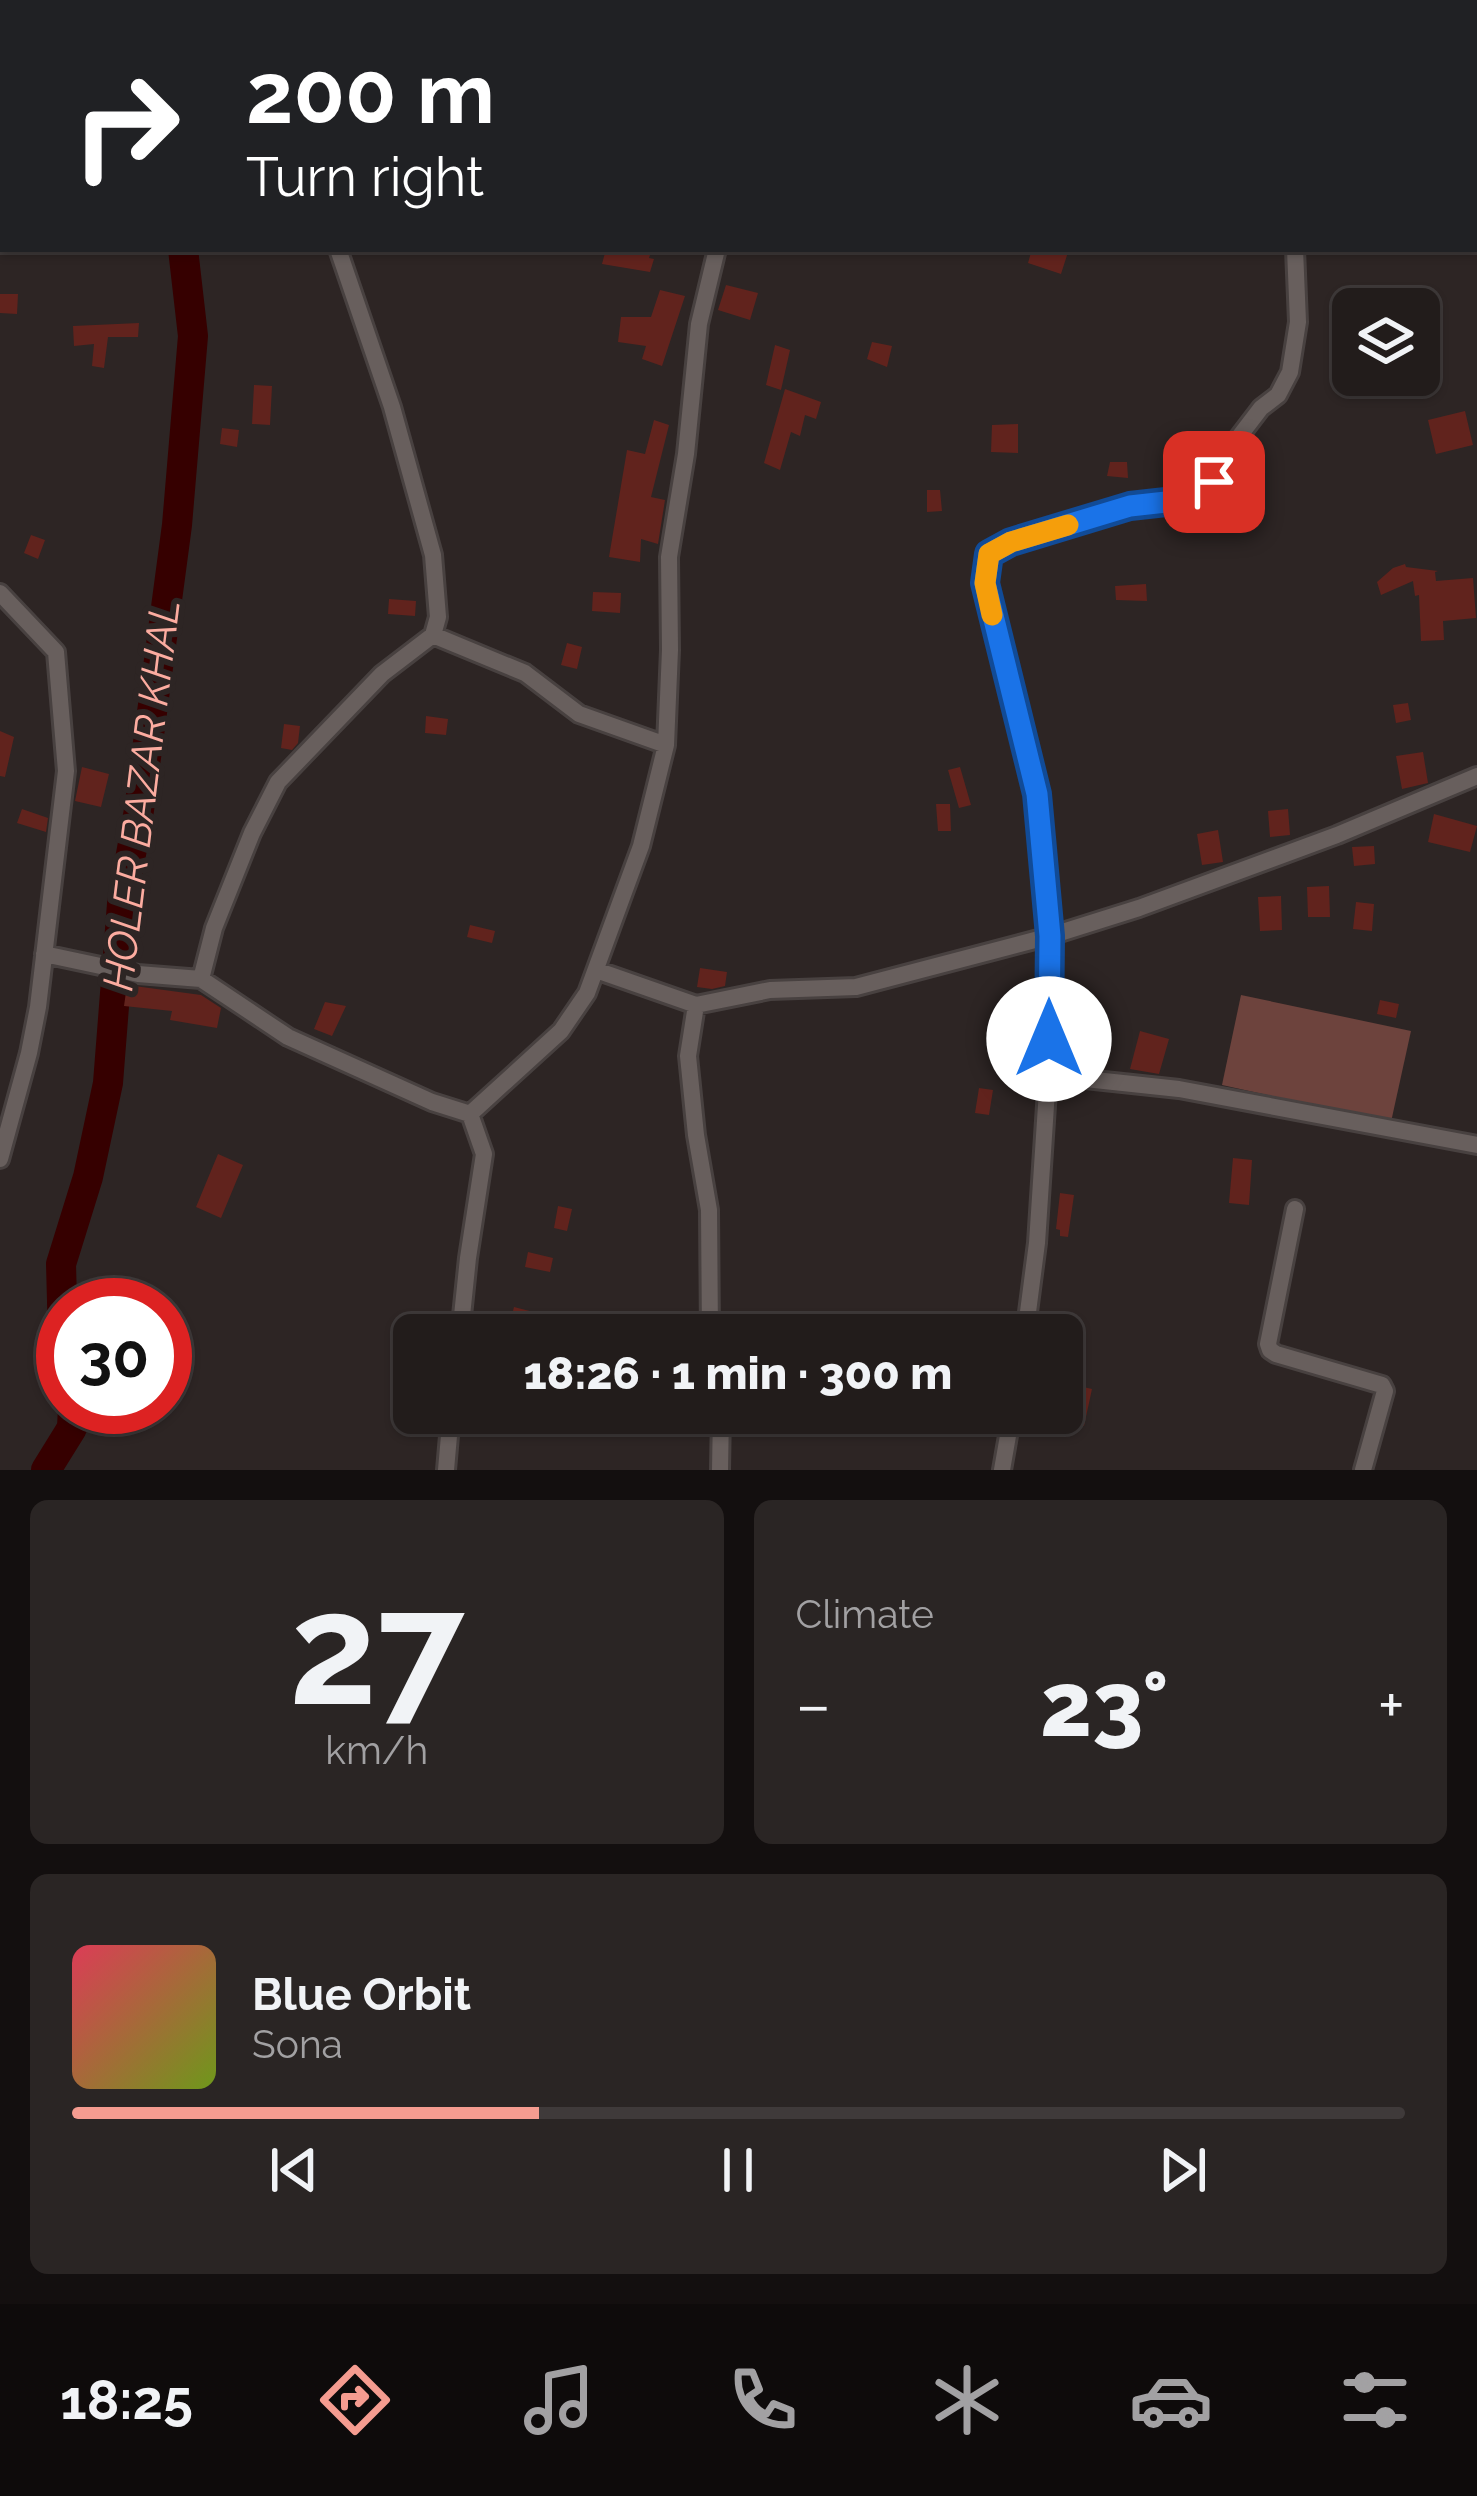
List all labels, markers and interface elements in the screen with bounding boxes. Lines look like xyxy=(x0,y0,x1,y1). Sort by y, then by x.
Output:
text: 200 m xyxy=(246,44,495,143)
icon: right xyxy=(48,48,204,204)
text: Turn right xyxy=(246,145,484,209)
map controls xyxy=(1332,288,1440,396)
button: layers xyxy=(1332,288,1440,396)
pin xyxy=(1163,431,1265,533)
icon: arrive xyxy=(1181,449,1247,515)
water label: HOLER BAZAR KHAL xyxy=(93,597,190,993)
position arrow xyxy=(986,976,1112,1102)
speed limit sign: 30 xyxy=(36,1278,192,1434)
text: 18:26 · 1 min · 300 m xyxy=(524,1347,952,1400)
text: 27 xyxy=(289,1557,465,1741)
text: Climate xyxy=(796,1591,934,1637)
text: 23° xyxy=(1040,1651,1169,1757)
text: − xyxy=(796,1666,831,1743)
text: + xyxy=(1378,1666,1405,1743)
text: km/h xyxy=(325,1727,428,1773)
text: Blue Orbit xyxy=(252,1968,471,2021)
text: Sona xyxy=(252,2021,343,2067)
icon: previous xyxy=(261,2137,327,2203)
icon: pause xyxy=(705,2137,771,2203)
icon: next xyxy=(1150,2137,1216,2203)
icon: directions xyxy=(313,2358,397,2442)
icon: music xyxy=(517,2358,601,2442)
icon: phone xyxy=(721,2358,805,2442)
icon: climate xyxy=(925,2358,1009,2442)
icon: car xyxy=(1129,2358,1213,2442)
icon: filters xyxy=(1333,2358,1417,2442)
text: 18:25 xyxy=(60,2368,193,2432)

